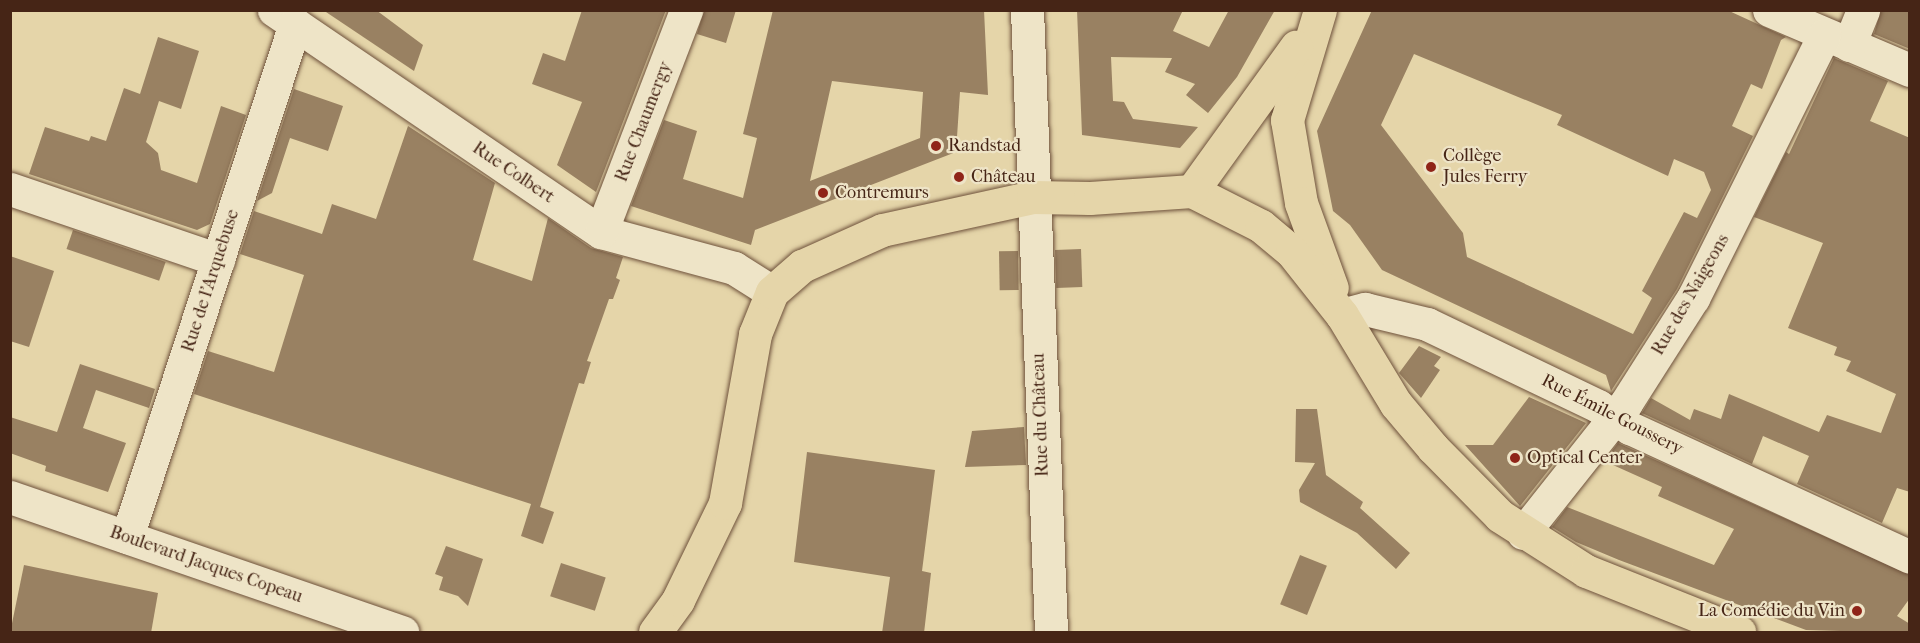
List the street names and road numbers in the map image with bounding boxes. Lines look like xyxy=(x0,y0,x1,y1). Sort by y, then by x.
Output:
street label: Rue Chaumergy xyxy=(611,59,677,185)
street label: Rue Colbert xyxy=(468,138,558,208)
street label: Rue de l'Arquebuse xyxy=(178,207,244,355)
street label: Rue des Naigeons xyxy=(1648,231,1734,359)
street label: Rue du Château xyxy=(1028,353,1054,477)
street label: Rue Émile Goussery xyxy=(1538,370,1686,460)
street label: Boulevard Jacques Copeau xyxy=(107,522,305,608)

